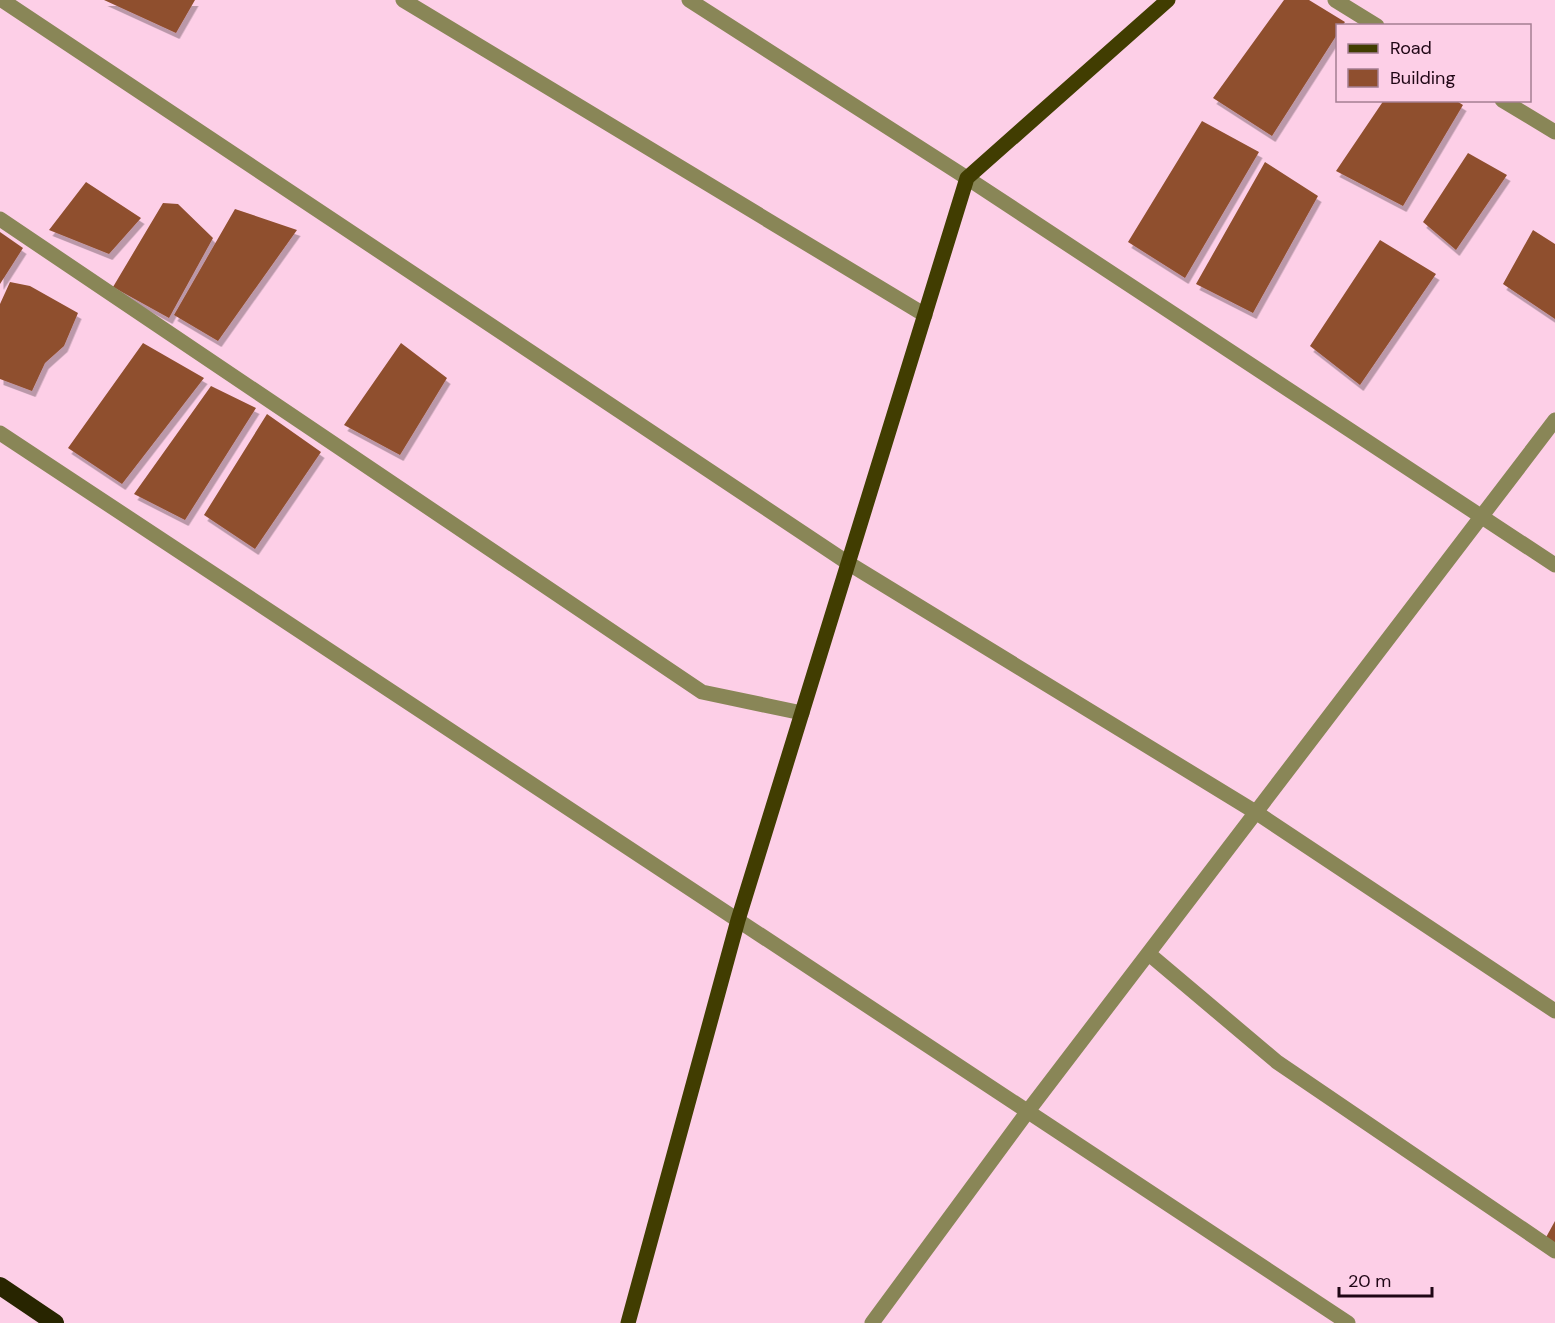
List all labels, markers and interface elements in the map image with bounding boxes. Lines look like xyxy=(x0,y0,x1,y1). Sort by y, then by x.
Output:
legend xyxy=(1336,24,1531,102)
text: Road xyxy=(1390,36,1432,60)
text: Building xyxy=(1390,66,1455,90)
scale bar xyxy=(1339,1260,1432,1298)
text: 20 m xyxy=(1348,1269,1391,1293)

